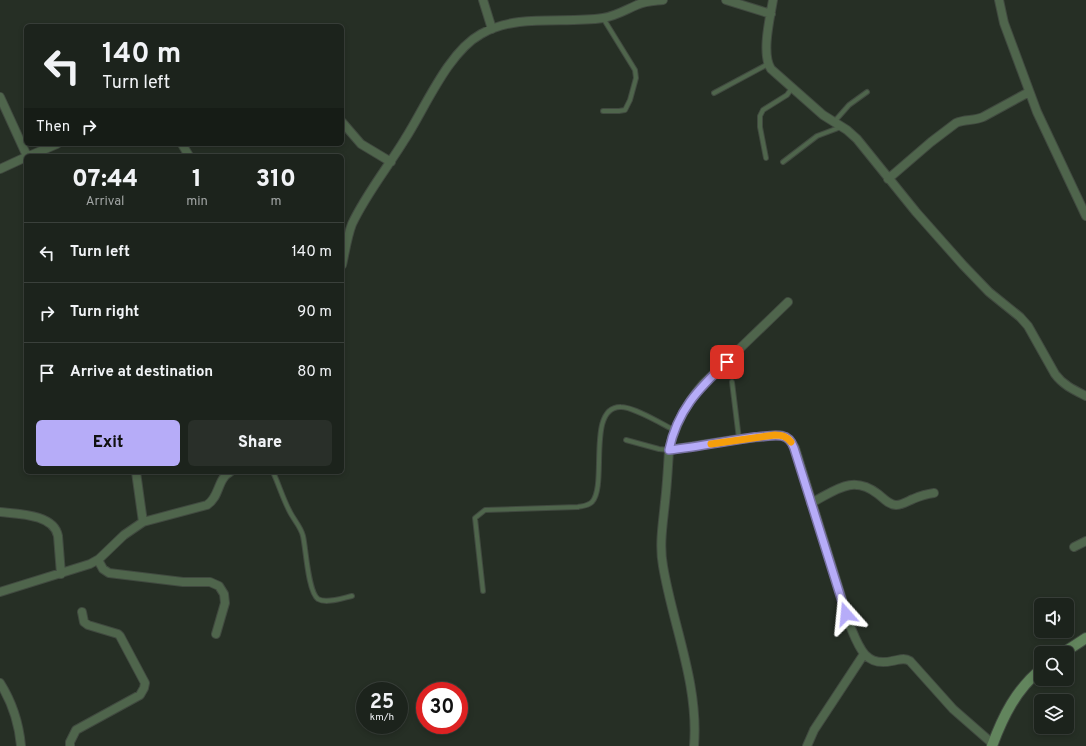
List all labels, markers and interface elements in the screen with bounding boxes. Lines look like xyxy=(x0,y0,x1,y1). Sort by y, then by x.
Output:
text: 140 m xyxy=(102,37,181,73)
icon: left xyxy=(36,40,88,92)
text: Turn left xyxy=(102,72,170,95)
icon: right xyxy=(78,116,100,138)
text: Then xyxy=(36,118,70,137)
text: 07:44 xyxy=(72,165,138,195)
text: 1 xyxy=(192,165,202,195)
text: 310 xyxy=(256,165,296,195)
text: Arrival xyxy=(86,194,124,210)
text: min xyxy=(186,194,208,210)
text: m xyxy=(270,194,281,210)
icon: left xyxy=(36,242,58,264)
text: Turn left xyxy=(70,243,130,262)
text: 140 m xyxy=(292,243,332,262)
icon: right xyxy=(36,302,58,324)
text: Turn right xyxy=(70,303,139,322)
text: 90 m xyxy=(297,303,332,322)
pin xyxy=(710,345,744,379)
icon: arrive xyxy=(716,351,738,373)
icon: arrive xyxy=(36,362,58,384)
text: Arrive at destination xyxy=(70,363,213,382)
text: 80 m xyxy=(297,363,332,382)
button: Exit xyxy=(36,420,180,466)
button: Share xyxy=(188,420,332,466)
position arrow xyxy=(825,593,867,635)
map controls xyxy=(1034,598,1074,734)
button: sound xyxy=(1034,598,1074,638)
button: search xyxy=(1034,646,1074,686)
speed limit sign: 30 xyxy=(416,682,468,734)
text: 25 xyxy=(370,690,394,716)
button: layers xyxy=(1034,694,1074,734)
text: km/h xyxy=(370,711,394,724)

